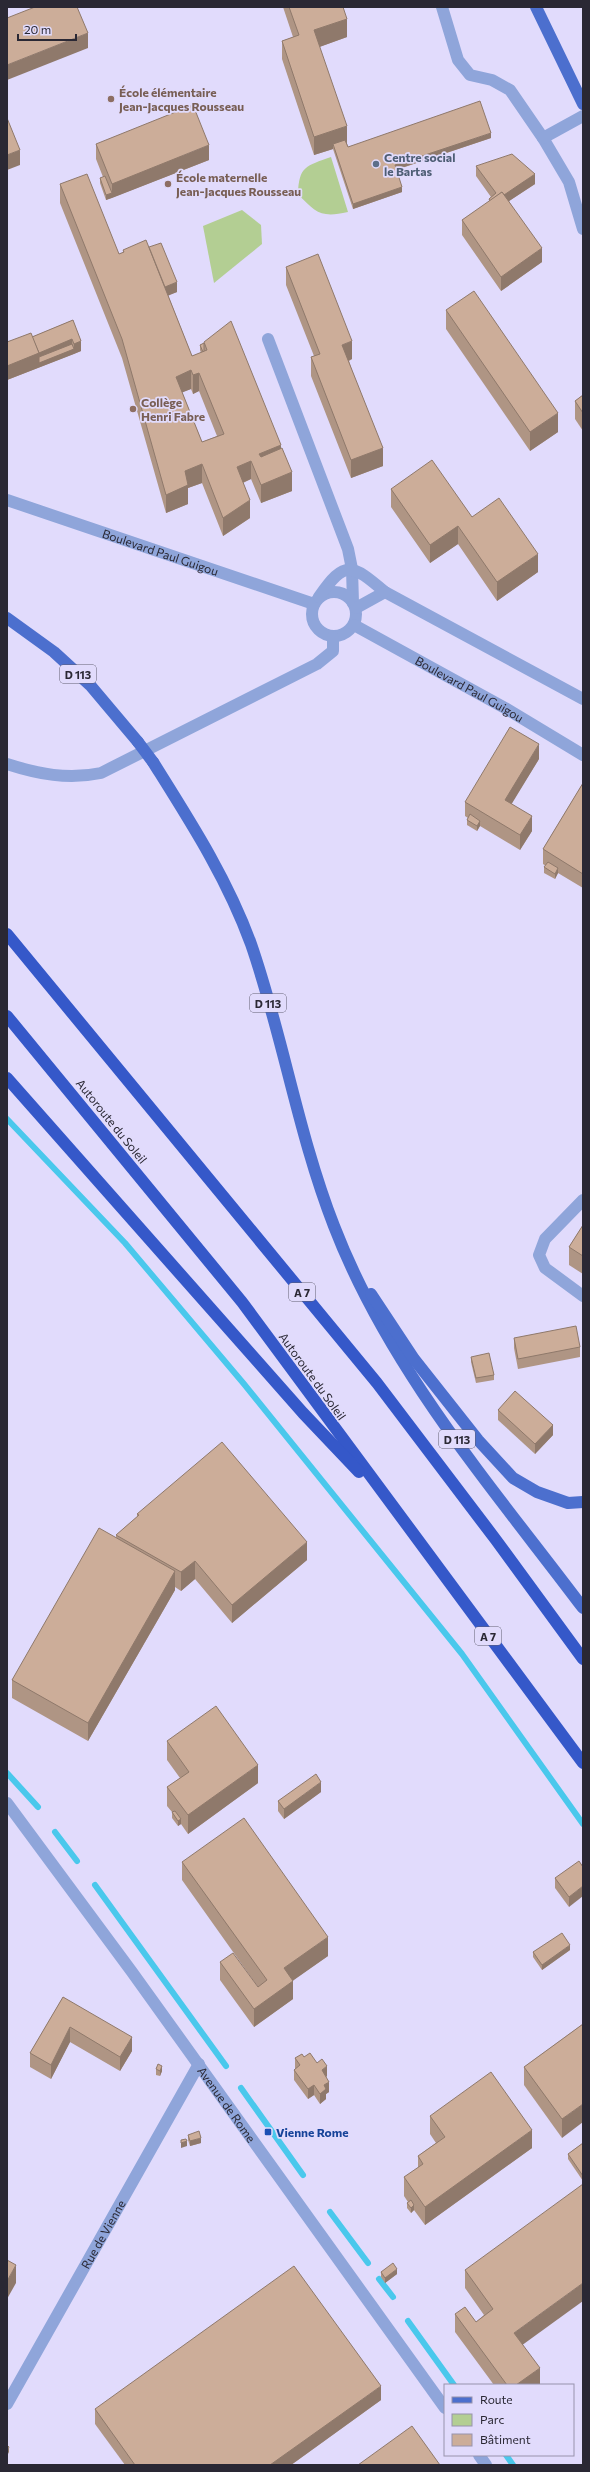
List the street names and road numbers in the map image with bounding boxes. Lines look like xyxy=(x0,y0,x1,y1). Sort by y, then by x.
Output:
street label: Boulevard Paul Guigou xyxy=(101,526,220,578)
street label: Boulevard Paul Guigou xyxy=(413,653,526,725)
road number: D 113 xyxy=(60,665,96,683)
road number: D 113 xyxy=(250,994,286,1012)
street label: Autoroute du Soleil xyxy=(74,1076,150,1166)
road number: A 7 xyxy=(289,1283,315,1301)
street label: Autoroute du Soleil xyxy=(277,1330,349,1422)
road number: D 113 xyxy=(439,1430,475,1448)
road number: A 7 xyxy=(475,1627,501,1645)
street label: Avenue de Rome xyxy=(195,2064,259,2145)
street label: Rue de Vienne xyxy=(78,2197,128,2271)

